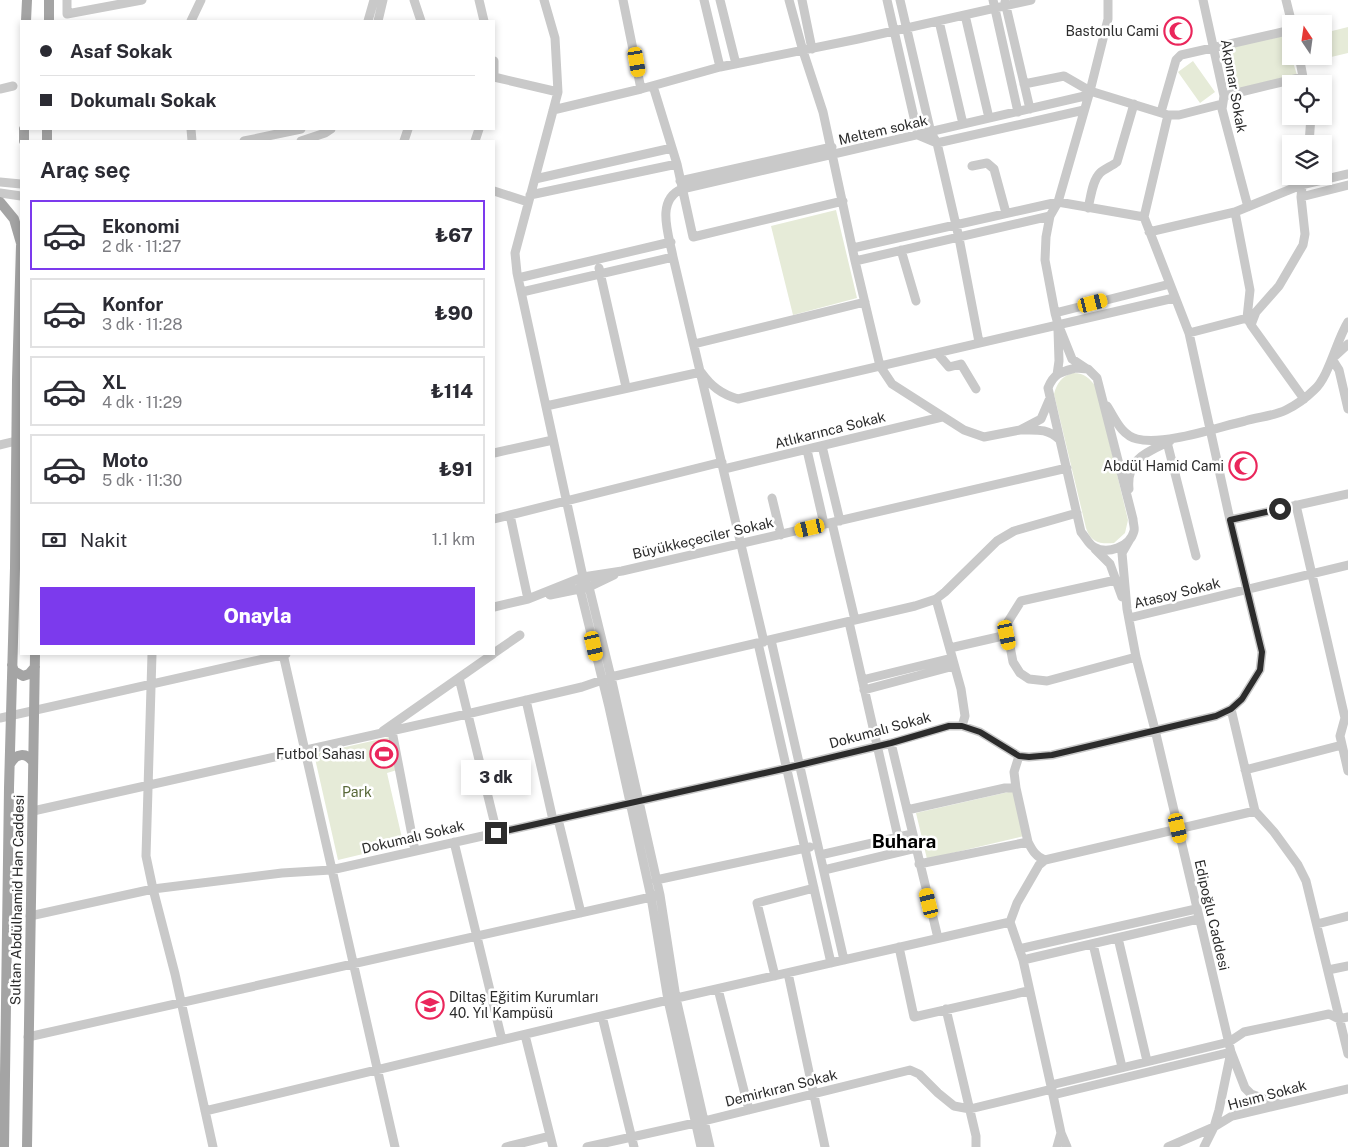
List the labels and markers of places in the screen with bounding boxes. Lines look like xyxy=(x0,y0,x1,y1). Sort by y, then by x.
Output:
mosque icon: Bastonlu Cami xyxy=(1163,16,1193,46)
place label: Bastonlu Cami xyxy=(1065,23,1159,39)
mosque icon: Abdül Hamid Cami xyxy=(1228,451,1258,481)
place label: Abdül Hamid Cami xyxy=(1103,458,1224,474)
sports icon: Futbol Sahası xyxy=(369,739,399,769)
place label: Futbol Sahası xyxy=(276,746,365,762)
place label: Diltaş Eğitim Kurumları 40. Yıl Kampüsü xyxy=(449,989,598,1021)
school or university icon: Diltaş Eğitim Kurumları 40. Yıl Kampüsü xyxy=(415,990,445,1020)

